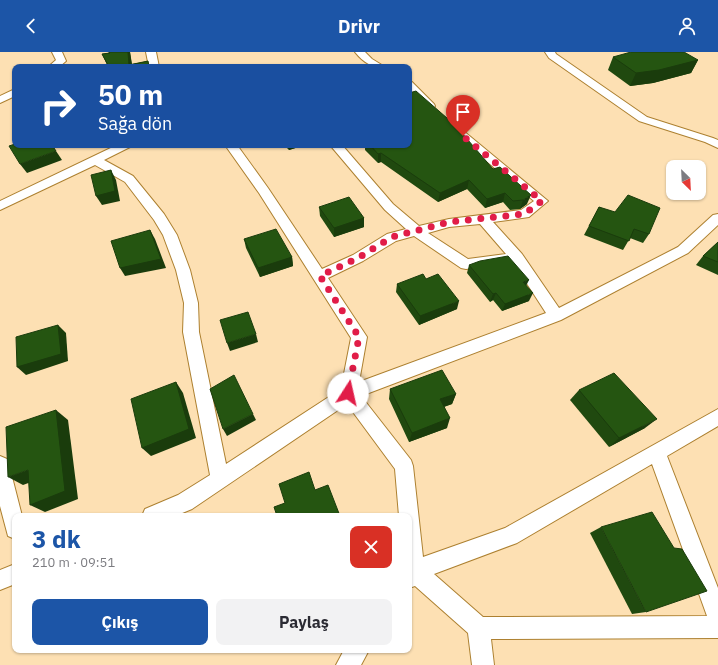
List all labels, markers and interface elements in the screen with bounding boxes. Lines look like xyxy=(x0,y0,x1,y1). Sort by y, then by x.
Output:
icon: back xyxy=(20,15,42,37)
text: Drivr xyxy=(338,15,380,38)
icon: person xyxy=(676,15,698,37)
text: 50 m xyxy=(98,76,163,113)
icon: right xyxy=(32,80,84,132)
pin xyxy=(446,95,480,136)
icon: arrive xyxy=(452,101,474,123)
text: Sağa dön xyxy=(98,112,172,135)
north arrow xyxy=(666,160,706,200)
map controls xyxy=(666,160,706,200)
position arrow xyxy=(327,372,369,414)
text: 3 dk xyxy=(32,523,81,555)
button: close xyxy=(350,526,392,568)
text: 210 m · 09:51 xyxy=(32,554,115,571)
button: Çıkış xyxy=(32,599,208,645)
button: Paylaş xyxy=(216,599,392,645)

